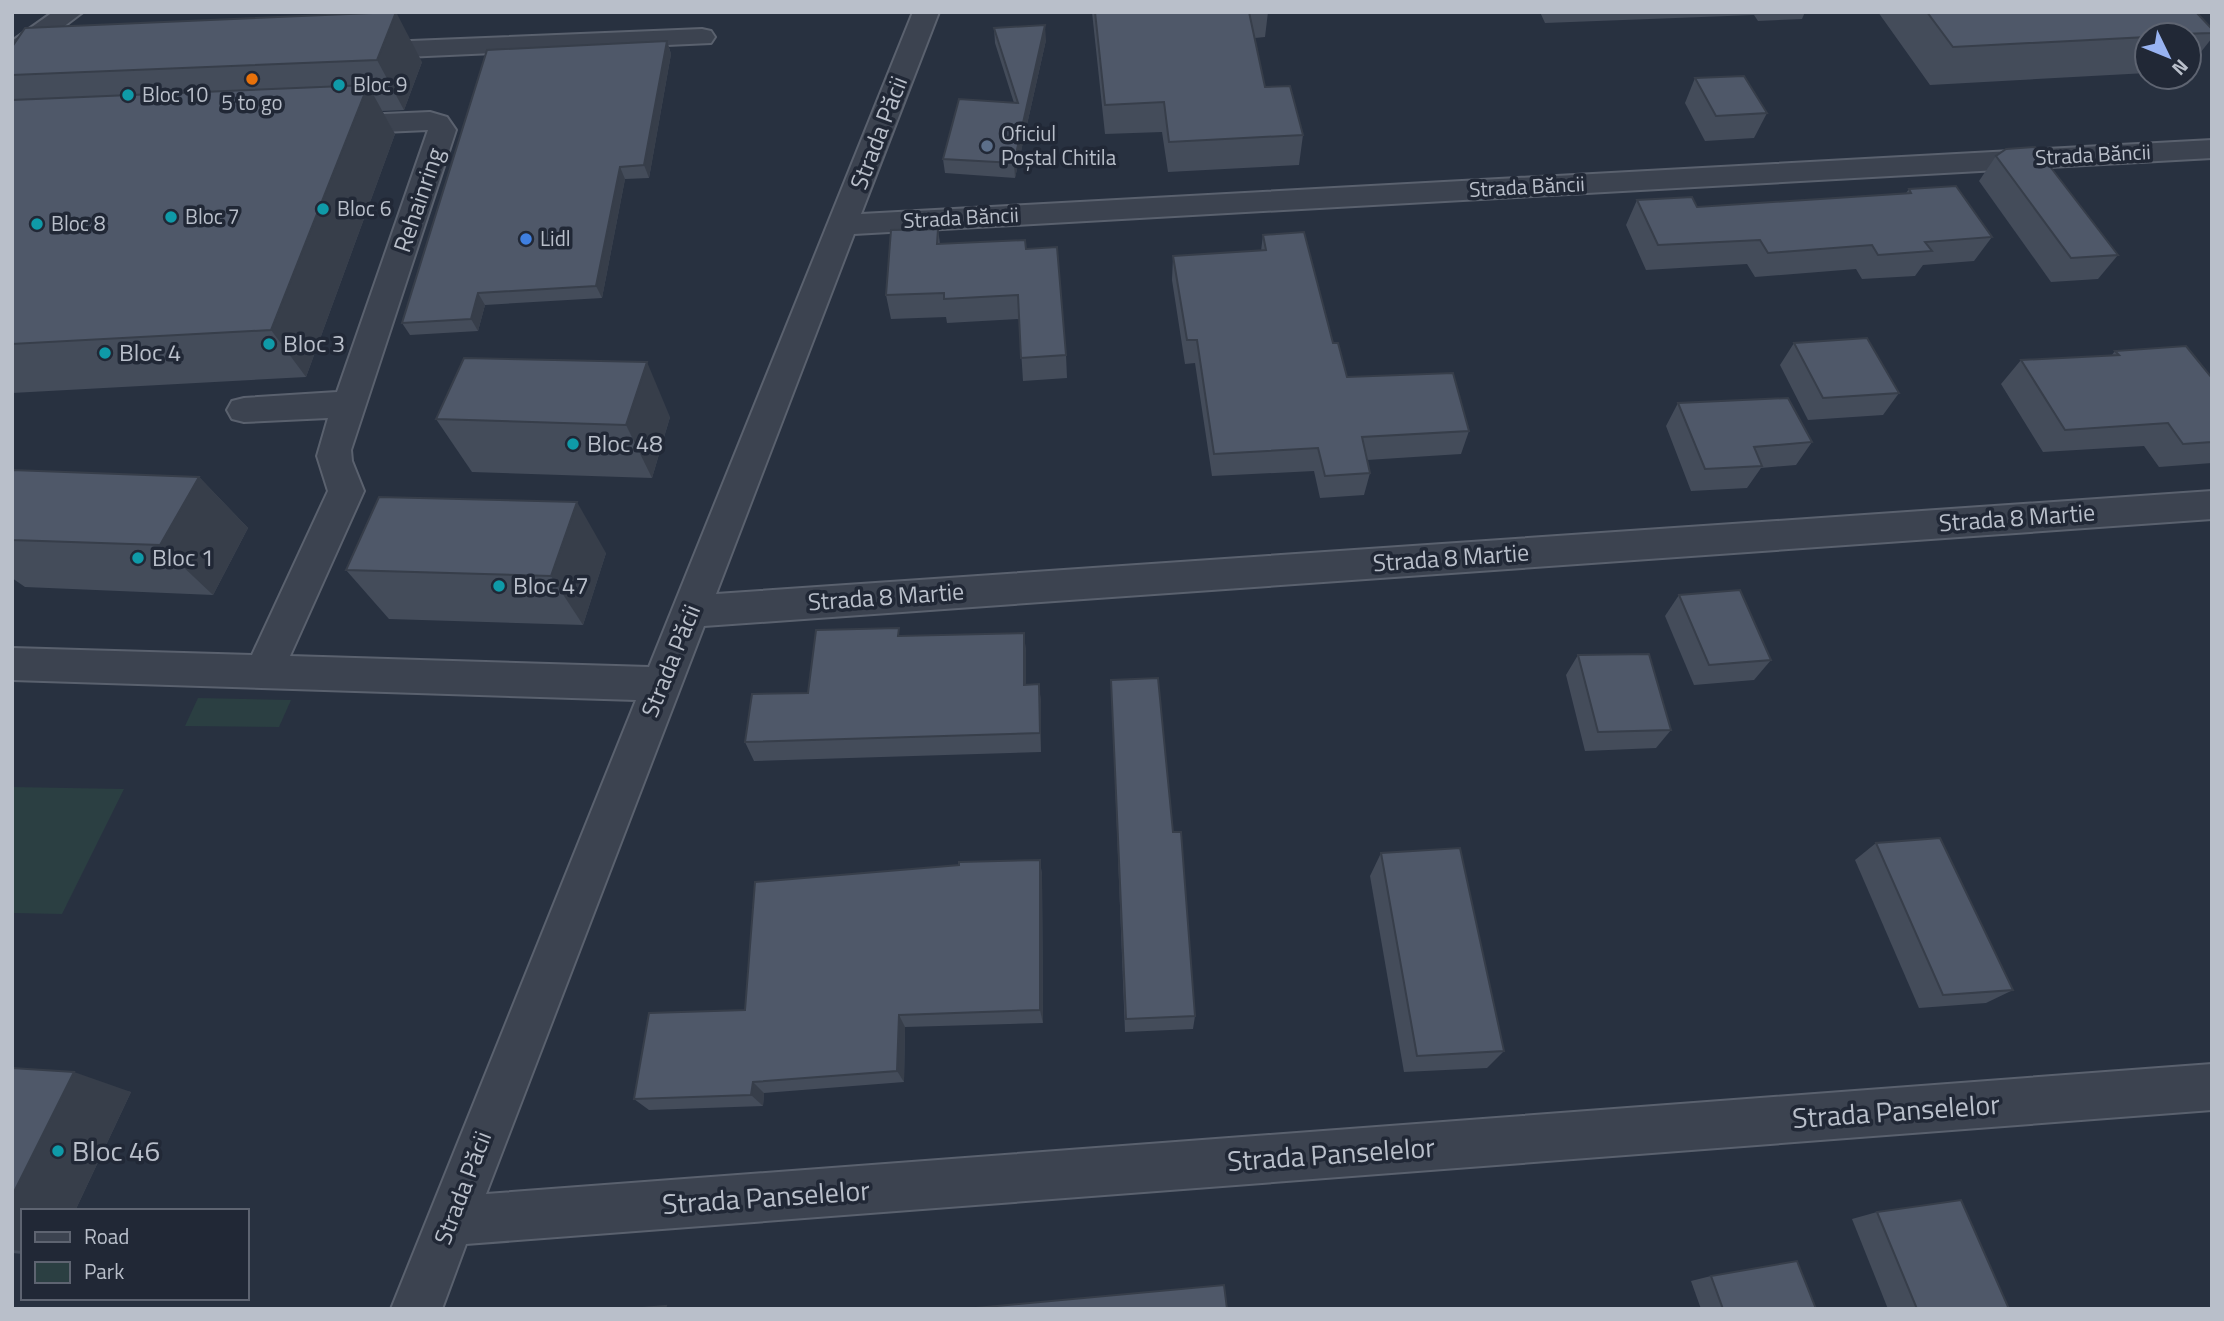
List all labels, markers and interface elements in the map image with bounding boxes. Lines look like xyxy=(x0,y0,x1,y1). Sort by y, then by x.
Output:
north arrow xyxy=(2133,21,2203,91)
text: N xyxy=(2166,53,2196,83)
place label: Bloc 9 xyxy=(353,68,407,100)
marker: 5 to go xyxy=(244,71,260,87)
street label: Strada Păcii xyxy=(840,71,916,195)
marker: Bloc 9 xyxy=(331,77,347,93)
place label: Bloc 10 xyxy=(142,78,208,110)
place label: 5 to go xyxy=(221,86,283,118)
marker: Bloc 10 xyxy=(120,87,136,103)
place label: Oficiul Poștal Chitila xyxy=(1001,117,1117,173)
street label: Strada Băncii xyxy=(2034,135,2152,173)
marker: Oficiul Poștal Chitila xyxy=(979,138,995,154)
street label: Rehainring xyxy=(383,143,453,257)
street label: Strada Băncii xyxy=(1468,167,1586,205)
place label: Bloc 6 xyxy=(337,192,391,224)
street label: Strada Băncii xyxy=(902,198,1020,236)
place label: Bloc 7 xyxy=(185,200,239,232)
marker: Bloc 6 xyxy=(315,201,331,217)
place label: Bloc 8 xyxy=(51,207,106,239)
marker: Bloc 7 xyxy=(163,209,179,225)
marker: Bloc 8 xyxy=(29,216,45,232)
place label: Lidl xyxy=(540,222,571,254)
marker: Lidl xyxy=(518,231,534,247)
place label: Bloc 3 xyxy=(283,325,345,361)
place label: Bloc 4 xyxy=(119,334,181,370)
marker: Bloc 3 xyxy=(261,336,277,352)
marker: Bloc 4 xyxy=(97,345,113,361)
place label: Bloc 48 xyxy=(587,425,663,461)
marker: Bloc 48 xyxy=(565,436,581,452)
street label: Strada 8 Martie xyxy=(1938,494,2096,540)
street label: Strada 8 Martie xyxy=(1372,534,1530,580)
place label: Bloc 1 xyxy=(152,539,214,575)
marker: Bloc 1 xyxy=(130,550,146,566)
place label: Bloc 47 xyxy=(513,567,589,603)
street label: Strada 8 Martie xyxy=(807,573,965,619)
marker: Bloc 47 xyxy=(491,578,507,594)
street label: Strada Păcii xyxy=(631,599,709,722)
street label: Strada Panselelor xyxy=(1791,1082,2001,1139)
street label: Strada Panselelor xyxy=(1226,1125,1436,1182)
street label: Strada Păcii xyxy=(424,1126,500,1250)
place label: Bloc 46 xyxy=(72,1129,160,1172)
marker: Bloc 46 xyxy=(50,1143,66,1159)
street label: Strada Panselelor xyxy=(661,1168,871,1225)
legend xyxy=(21,1209,248,1300)
text: Road xyxy=(84,1220,129,1252)
text: Park xyxy=(84,1255,124,1287)

